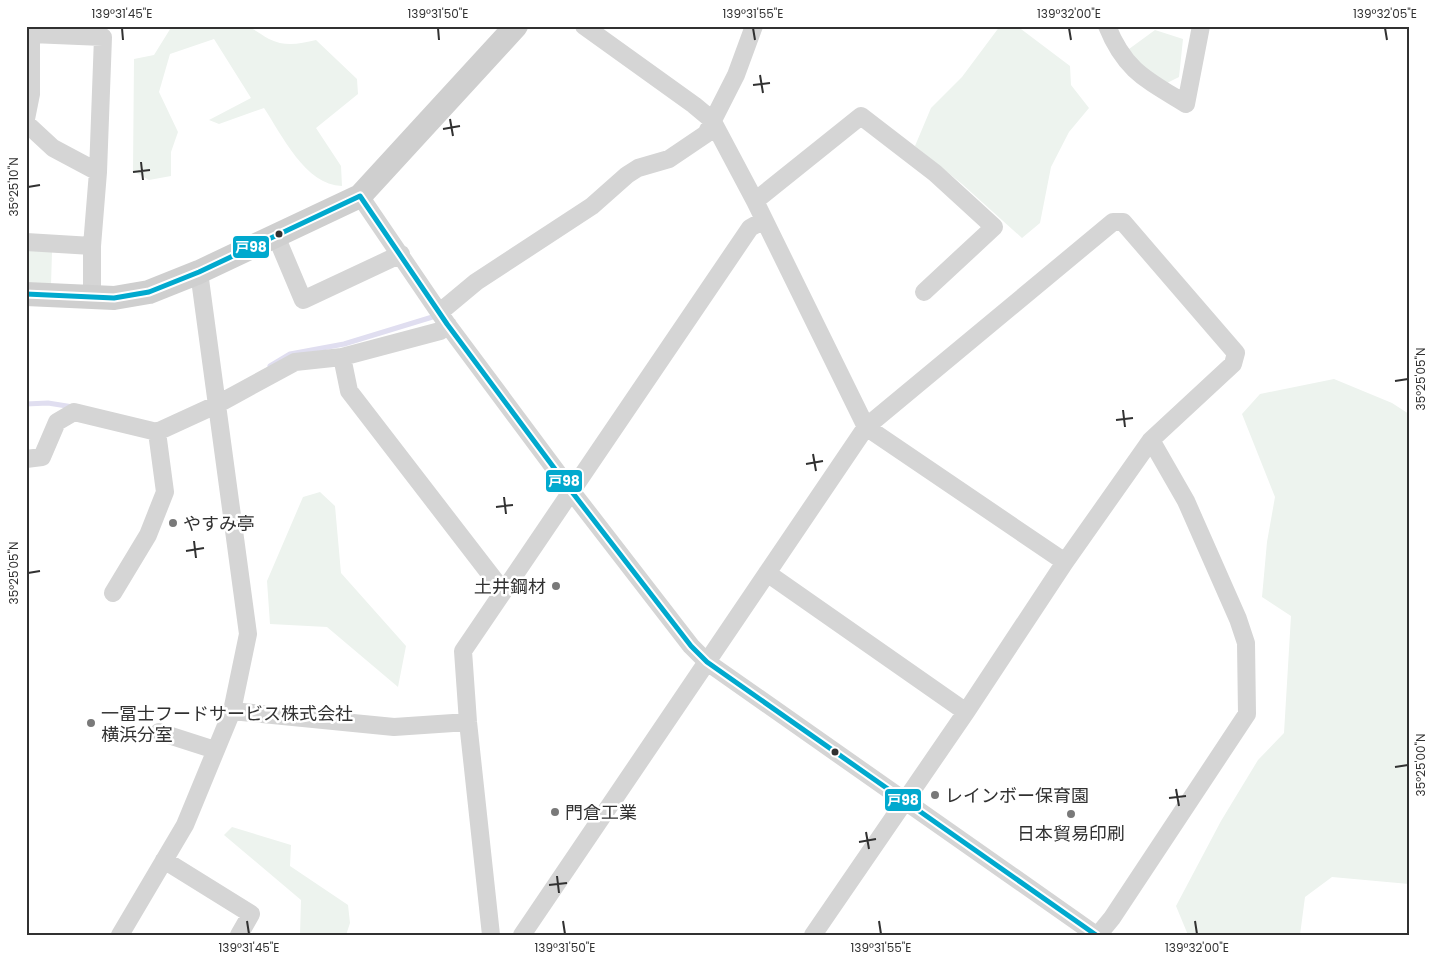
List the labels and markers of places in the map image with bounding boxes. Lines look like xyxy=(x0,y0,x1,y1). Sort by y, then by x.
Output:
unlabelled marker xyxy=(274,229,284,239)
place label: やすみ亭 xyxy=(183,511,255,536)
marker: やすみ亭 xyxy=(167,517,179,529)
place label: 土井鋼材 xyxy=(474,574,546,599)
marker: 土井鋼材 xyxy=(550,580,562,592)
place label: 一冨士フードサービス株式会社 横浜分室 xyxy=(101,701,353,747)
marker: 一冨士フードサービス株式会社 横浜分室 xyxy=(85,717,97,729)
unlabelled marker xyxy=(830,747,840,757)
place label: レインボー保育園 xyxy=(945,783,1089,808)
marker: レインボー保育園 xyxy=(929,789,941,801)
place label: 門倉工業 xyxy=(565,800,637,825)
marker: 門倉工業 xyxy=(549,806,561,818)
marker: 日本貿易印刷 xyxy=(1065,808,1077,820)
place label: 日本貿易印刷 xyxy=(1017,821,1125,846)

